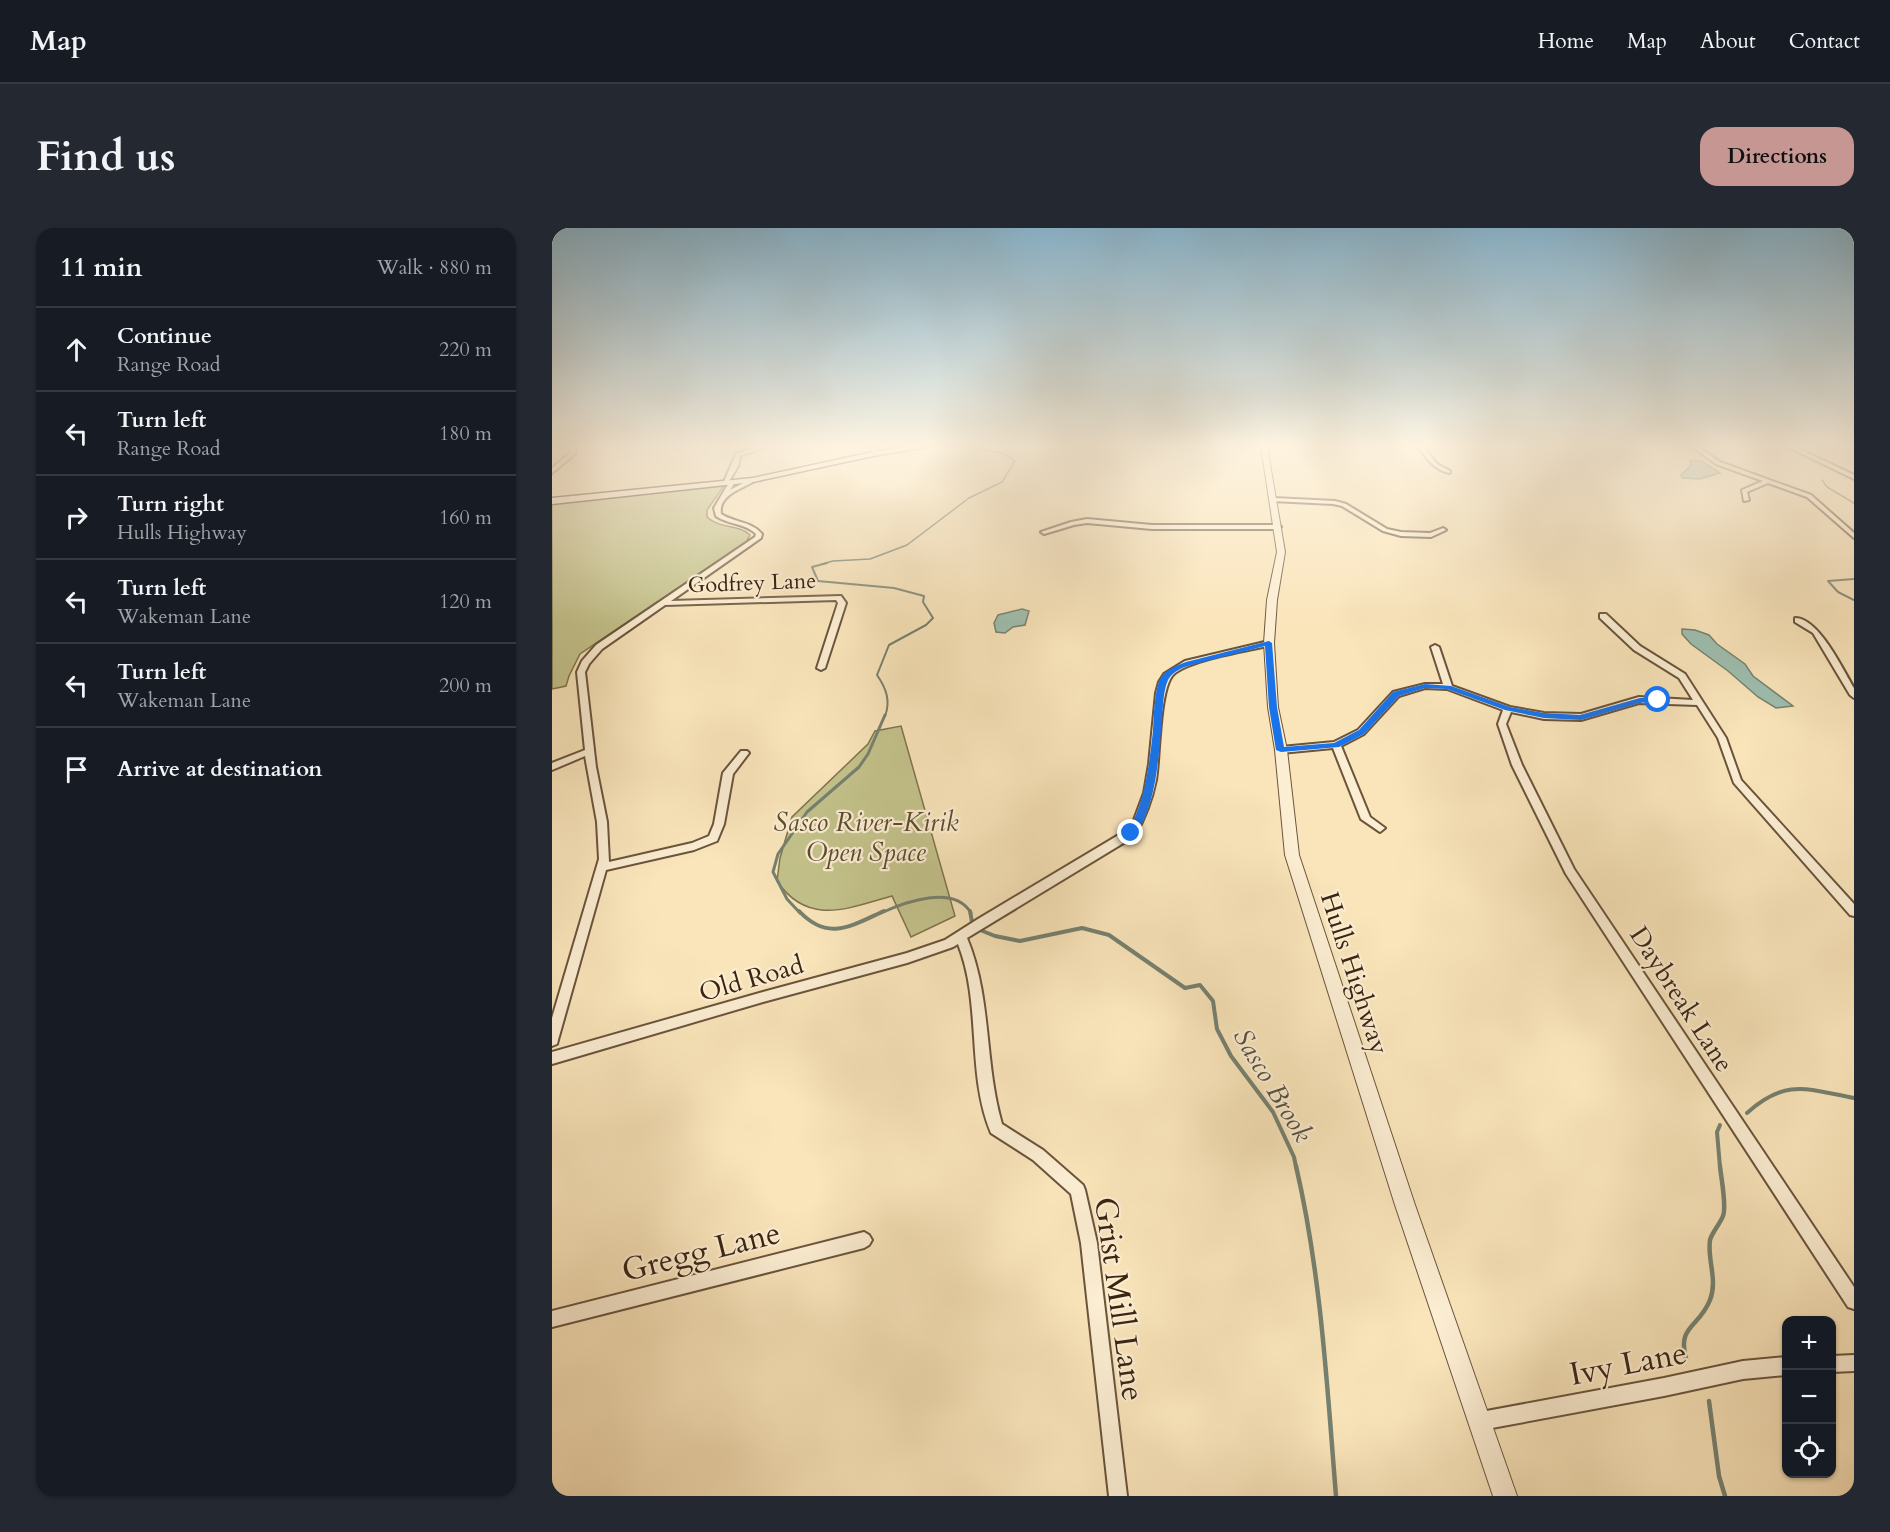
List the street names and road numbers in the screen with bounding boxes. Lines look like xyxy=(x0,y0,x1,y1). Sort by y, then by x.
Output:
street label: Godfrey Lane xyxy=(687,566,817,600)
street label: Hulls Highway xyxy=(1312,888,1397,1059)
street label: Daybreak Lane xyxy=(1621,920,1742,1079)
street label: Old Road xyxy=(695,947,808,1010)
street label: Grist Mill Lane xyxy=(1083,1194,1155,1404)
street label: Gregg Lane xyxy=(617,1211,785,1293)
street label: Ivy Lane xyxy=(1566,1331,1691,1397)

